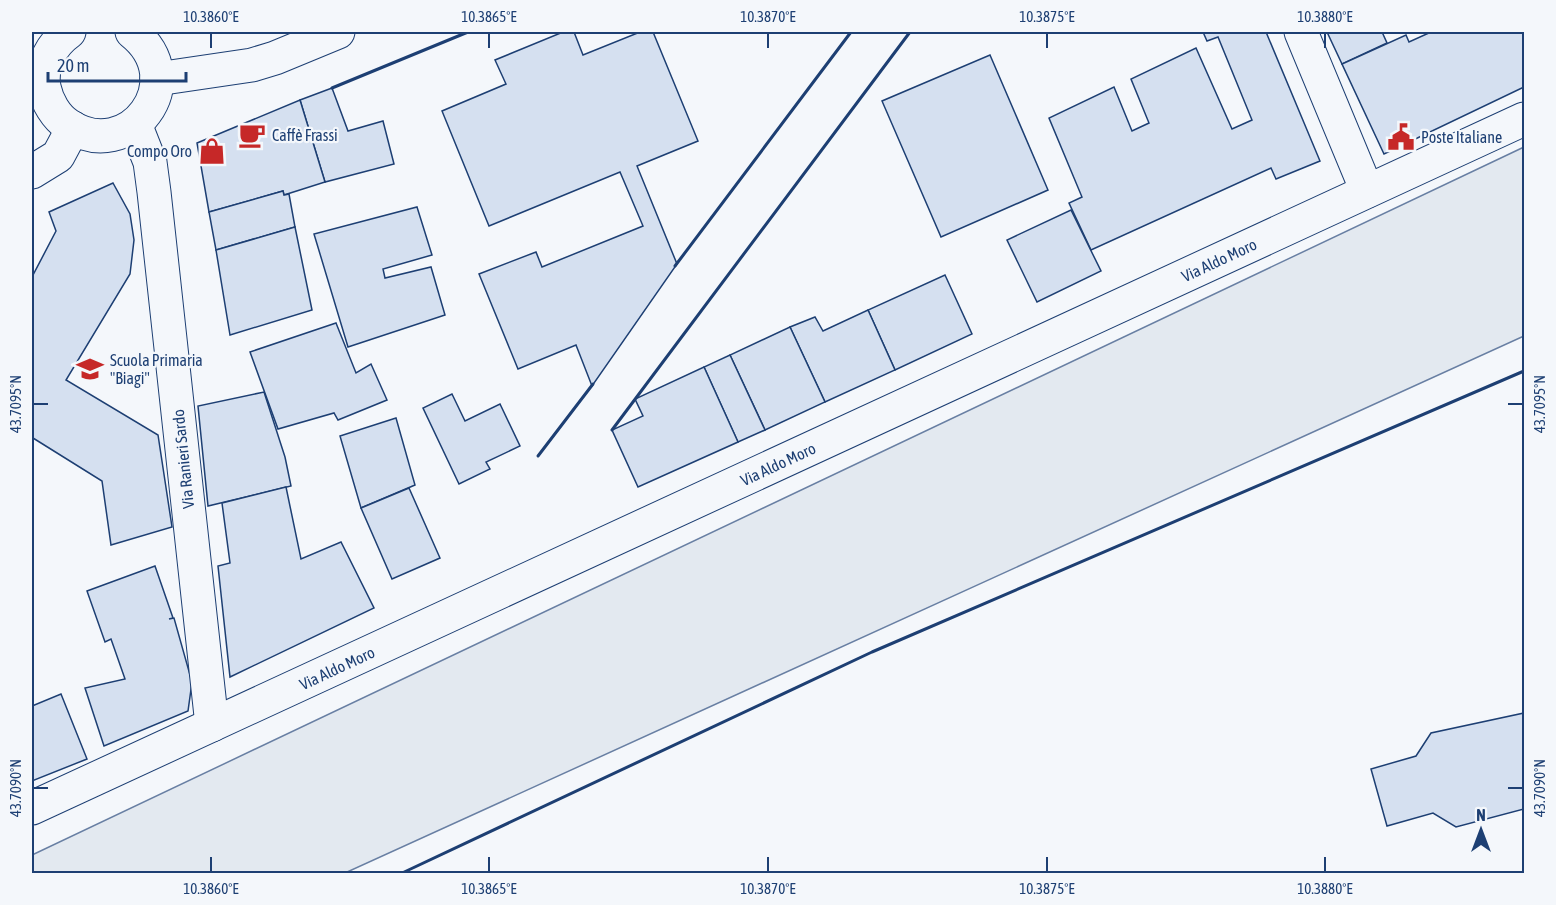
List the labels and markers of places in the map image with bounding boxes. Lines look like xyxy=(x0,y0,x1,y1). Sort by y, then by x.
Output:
cafe icon: Caffè Frassi xyxy=(237,120,267,150)
public building icon: Poste Italiane xyxy=(1386,122,1416,152)
place label: Caffè Frassi xyxy=(272,126,338,144)
place label: Poste Italiane xyxy=(1421,128,1502,146)
shop icon: Compo Oro xyxy=(197,136,227,166)
place label: Compo Oro xyxy=(127,142,192,161)
place label: Scuola Primaria "Biagi" xyxy=(110,351,203,388)
school or university icon: Scuola Primaria "Biagi" xyxy=(75,354,105,384)

